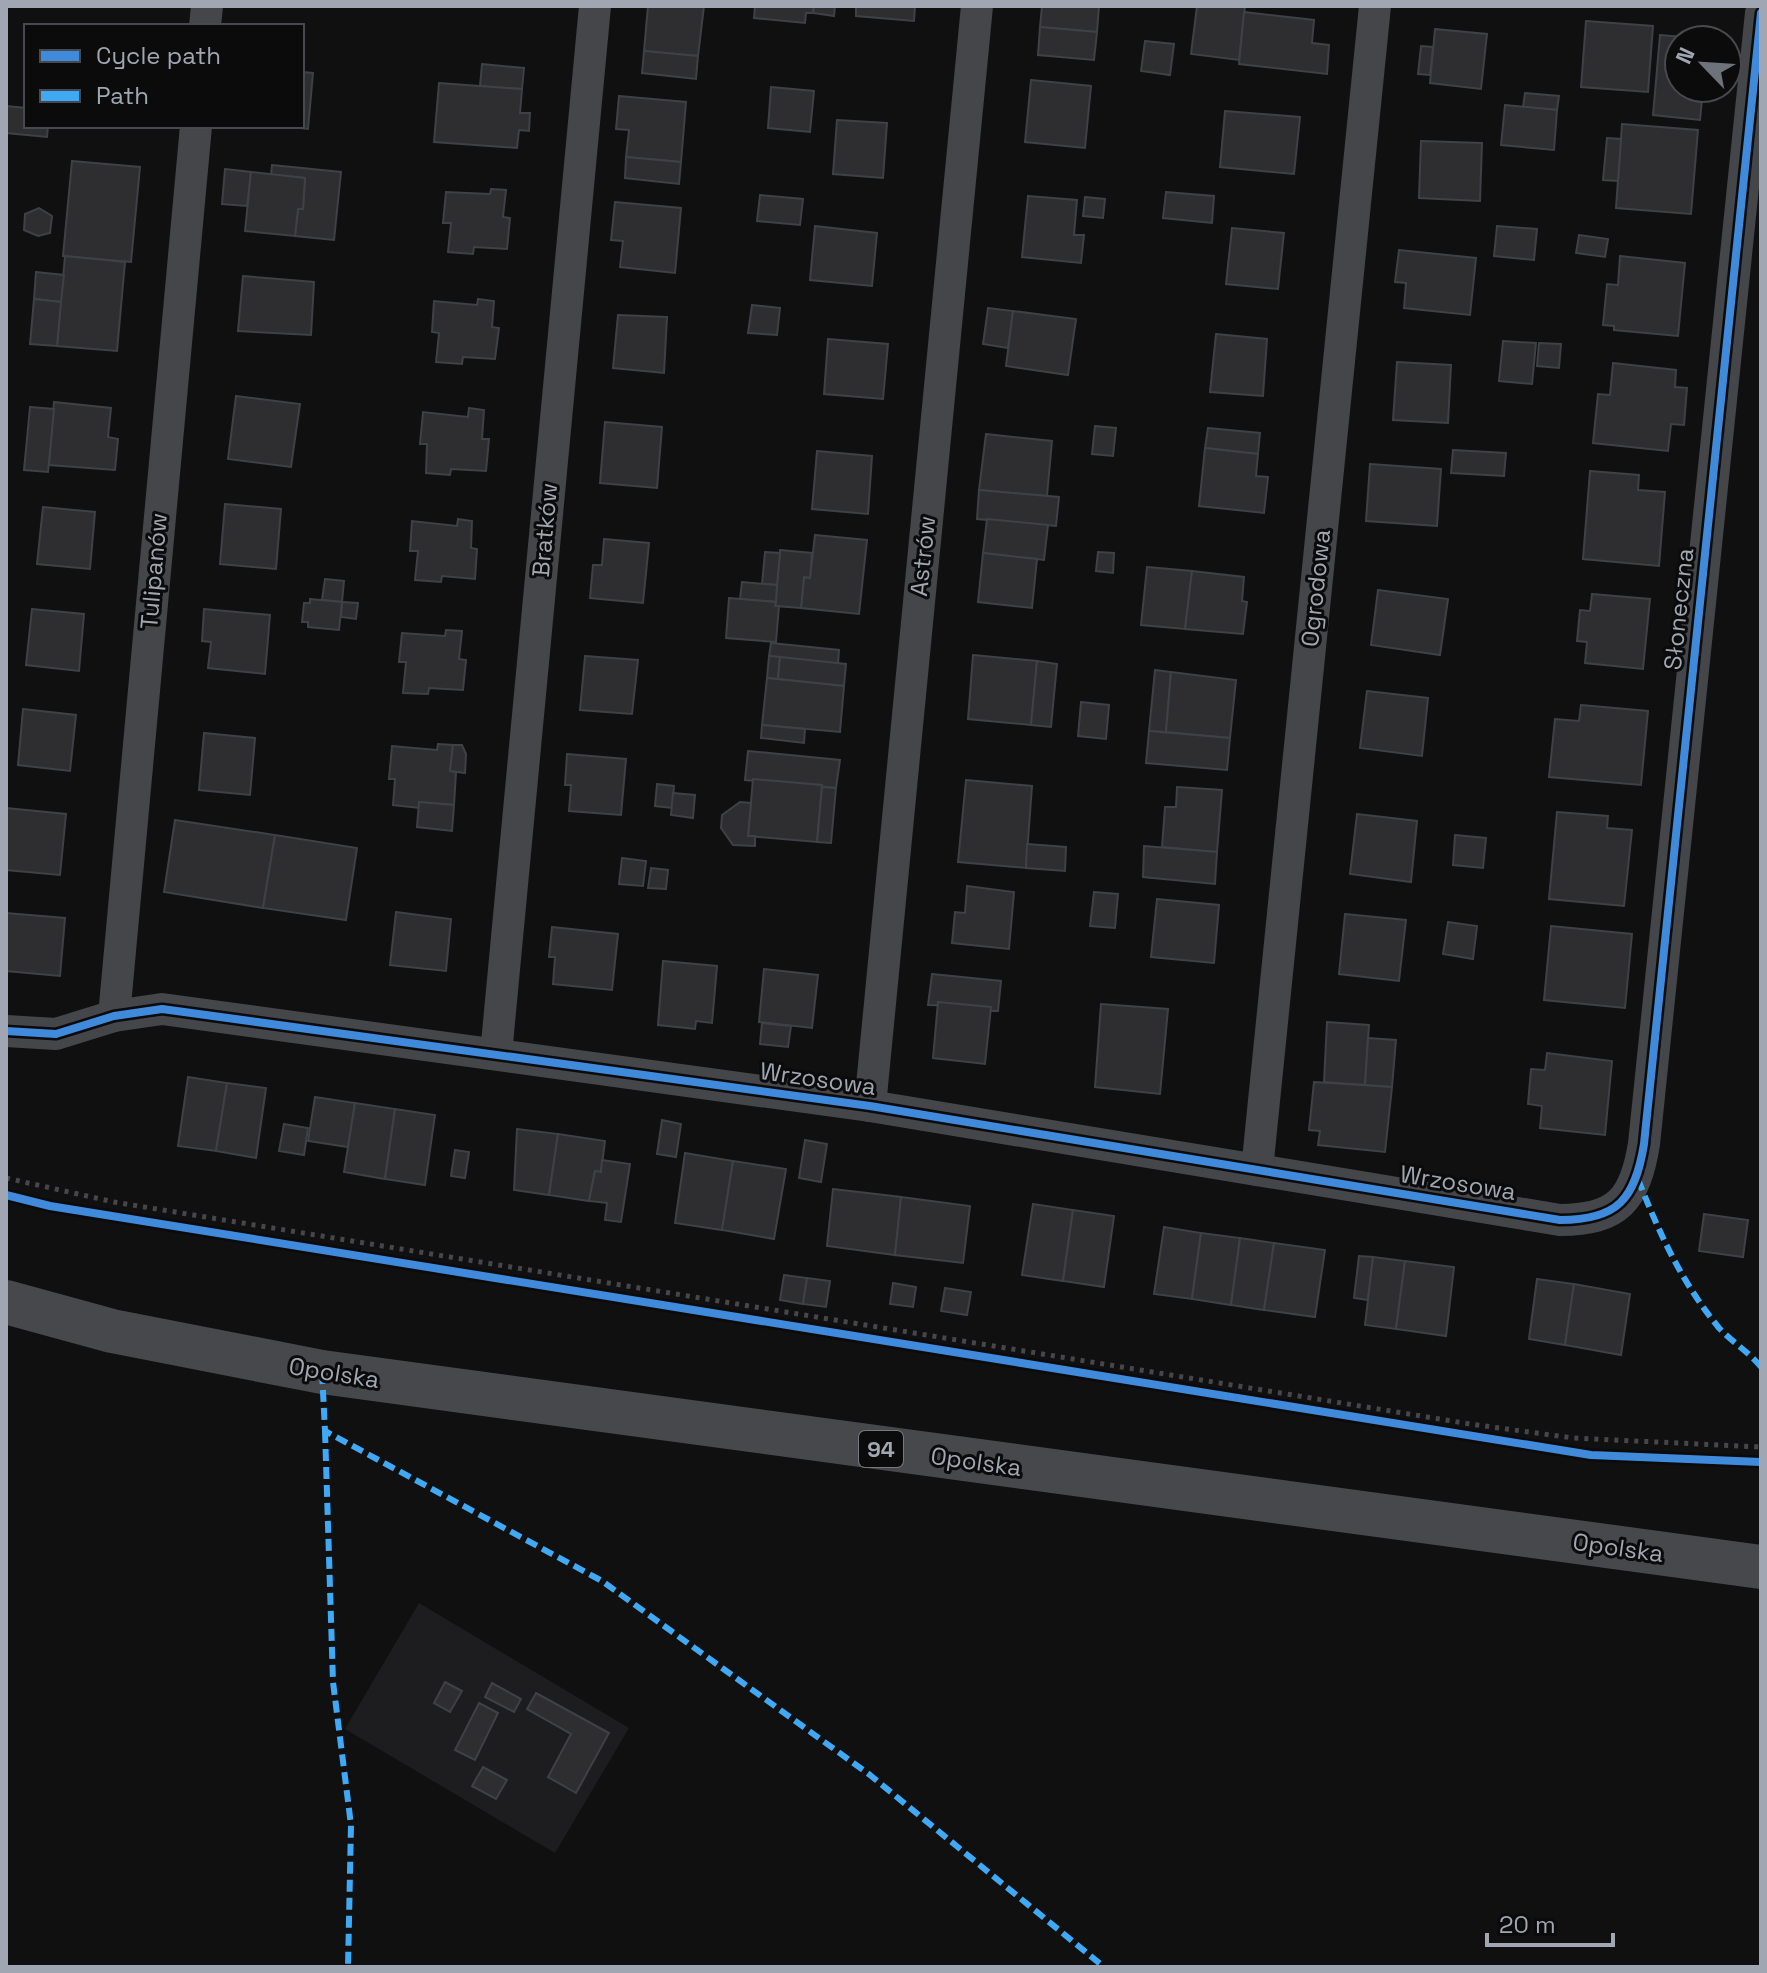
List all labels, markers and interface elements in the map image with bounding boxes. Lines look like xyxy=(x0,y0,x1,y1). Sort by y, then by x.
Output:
legend xyxy=(24,24,304,128)
north arrow xyxy=(1663,24,1743,104)
text: Cycle path xyxy=(96,40,221,71)
text: N xyxy=(1669,43,1701,68)
text: Path xyxy=(96,80,149,111)
street label: Bratków xyxy=(525,481,564,578)
street label: Tulipanów xyxy=(133,512,174,630)
street label: Astrów xyxy=(903,514,942,598)
street label: Ogrodowa xyxy=(1294,528,1337,648)
street label: Słoneczna xyxy=(1657,546,1700,671)
street label: Wrzosowa xyxy=(758,1055,878,1102)
street label: Wrzosowa xyxy=(1398,1158,1518,1207)
street label: Opolska xyxy=(287,1350,382,1395)
road number: 94 xyxy=(859,1431,903,1467)
street label: Opolska xyxy=(929,1440,1024,1483)
street label: Opolska xyxy=(1571,1526,1666,1569)
scale bar xyxy=(1487,1897,1613,1947)
text: 20 m xyxy=(1499,1909,1556,1940)

